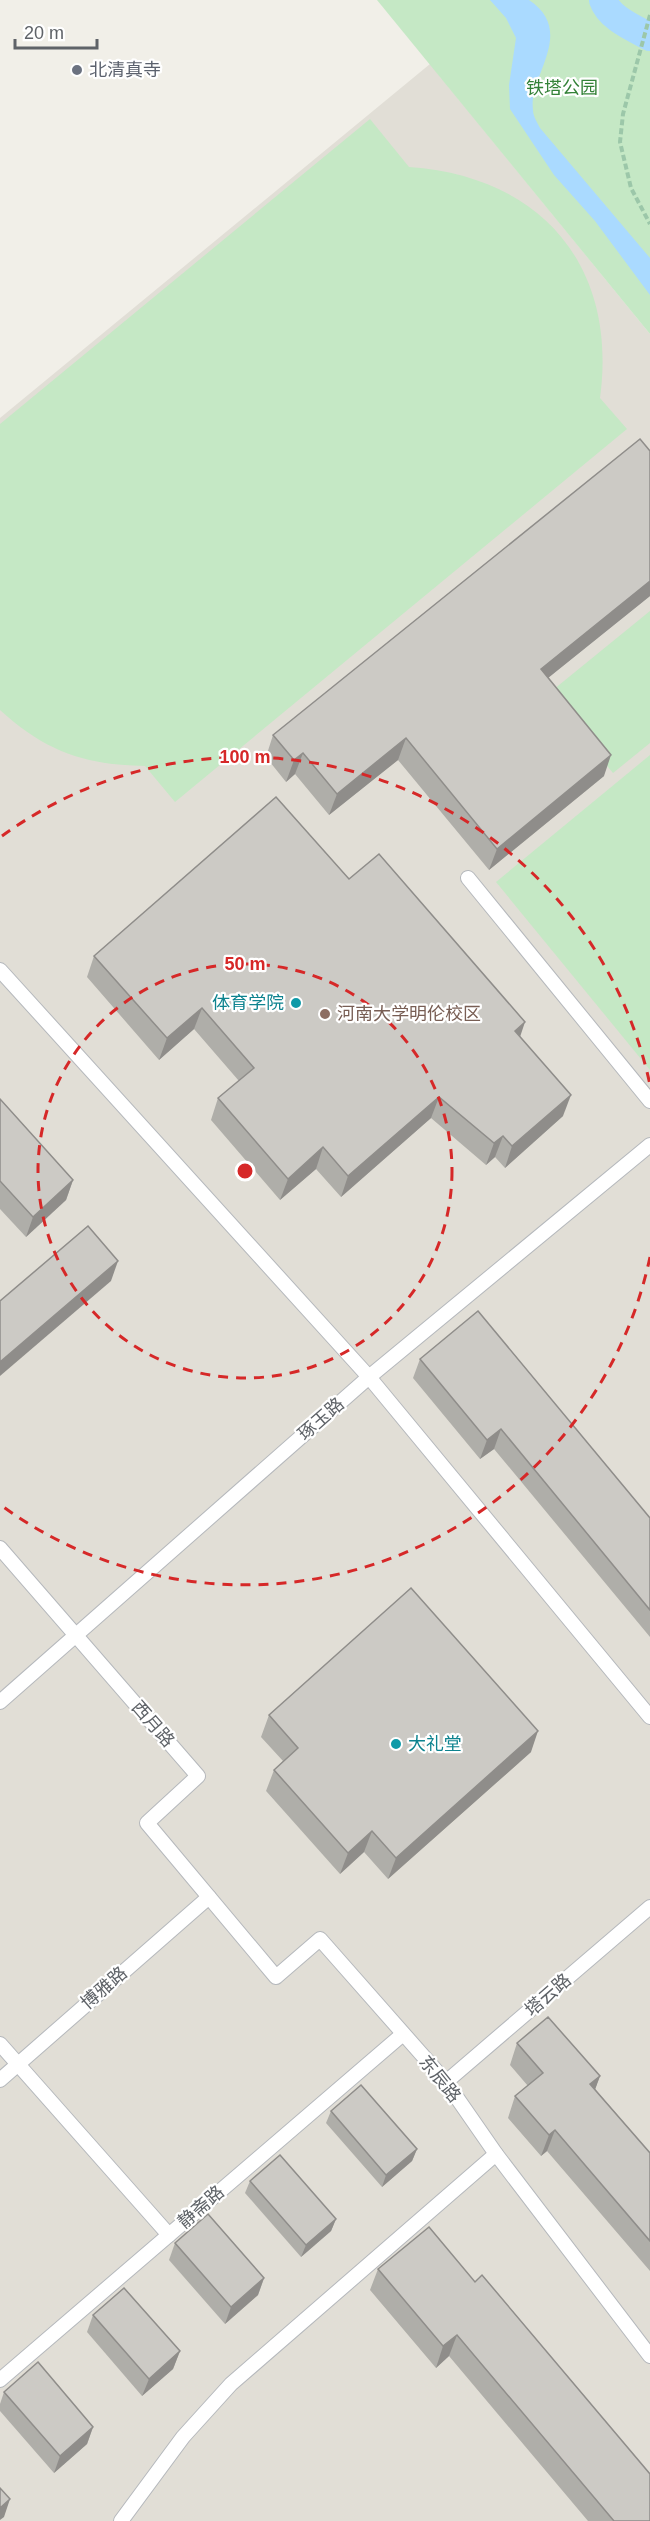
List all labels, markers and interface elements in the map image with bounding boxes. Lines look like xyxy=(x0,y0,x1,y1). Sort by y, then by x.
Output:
scale bar xyxy=(15,12,98,50)
text: 20 m xyxy=(24,23,64,43)
place label: 北清真寺 xyxy=(89,60,161,80)
marker: 北清真寺 xyxy=(70,63,84,77)
park label: 铁塔公园 xyxy=(526,78,598,98)
text: 100 m xyxy=(219,747,271,767)
text: 50 m xyxy=(224,954,266,974)
place label: 体育学院 xyxy=(212,993,284,1013)
marker: 体育学院 xyxy=(289,996,303,1010)
place label: 河南大学明伦校区 xyxy=(337,1004,481,1024)
marker: 河南大学明伦校区 xyxy=(318,1007,332,1021)
centre of rings xyxy=(235,1161,255,1181)
street label: 琢玉路 xyxy=(294,1394,348,1444)
street label: 西月路 xyxy=(128,1697,178,1751)
place label: 大礼堂 xyxy=(408,1734,462,1754)
marker: 大礼堂 xyxy=(389,1737,403,1751)
street label: 博雅路 xyxy=(77,1963,131,2013)
street label: 塔云路 xyxy=(521,1970,575,2020)
street label: 东辰路 xyxy=(415,2052,465,2106)
street label: 静斋路 xyxy=(174,2182,228,2232)

